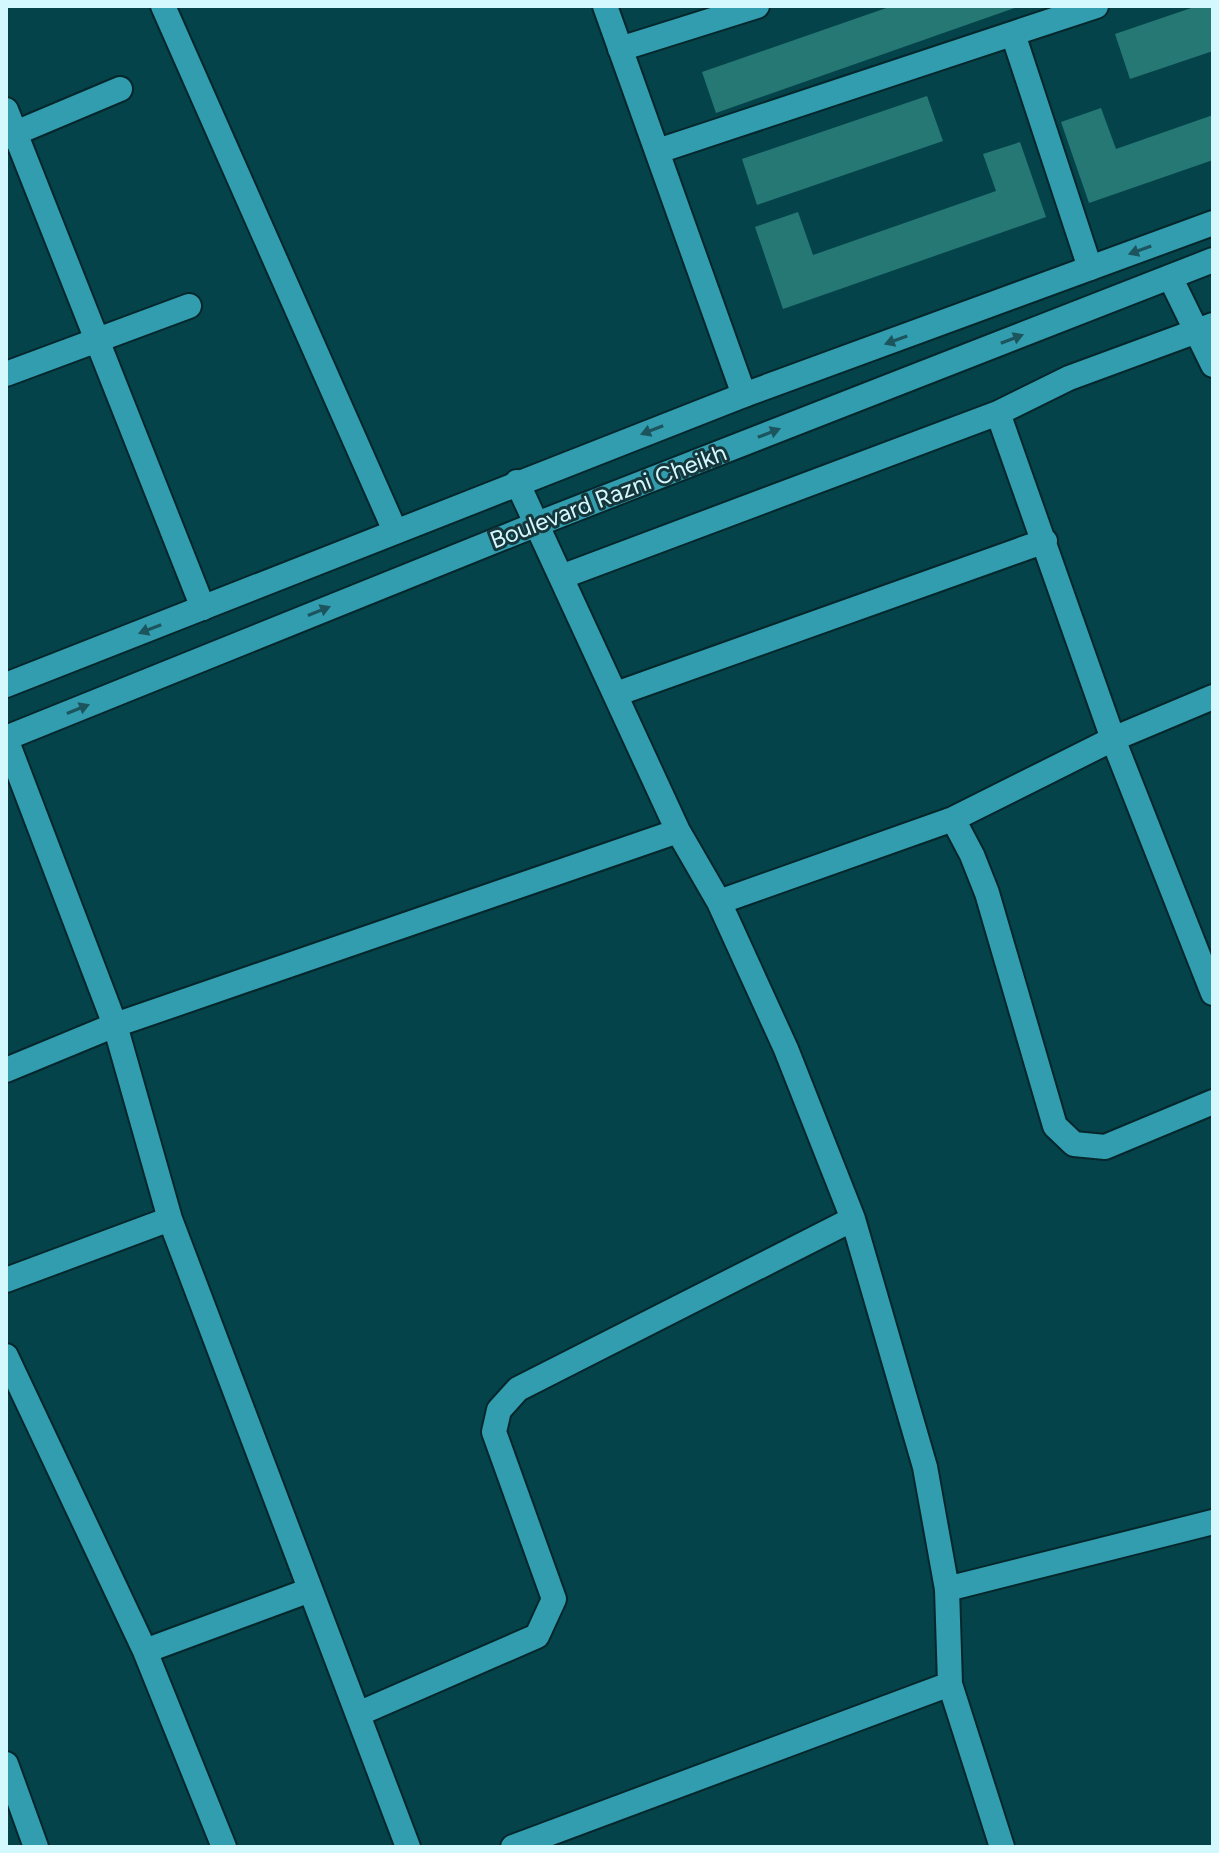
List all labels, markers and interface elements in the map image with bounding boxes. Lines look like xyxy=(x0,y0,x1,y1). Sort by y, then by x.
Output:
one-way arrow xyxy=(1128,244,1152,257)
one-way arrow xyxy=(1000,332,1024,345)
one-way arrow xyxy=(883,334,907,346)
one-way arrow xyxy=(640,424,664,437)
one-way arrow xyxy=(757,426,781,439)
street label: Boulevard Razni Cheikh xyxy=(486,438,730,554)
one-way arrow xyxy=(307,605,331,618)
one-way arrow xyxy=(138,623,162,636)
one-way arrow xyxy=(66,702,90,715)

